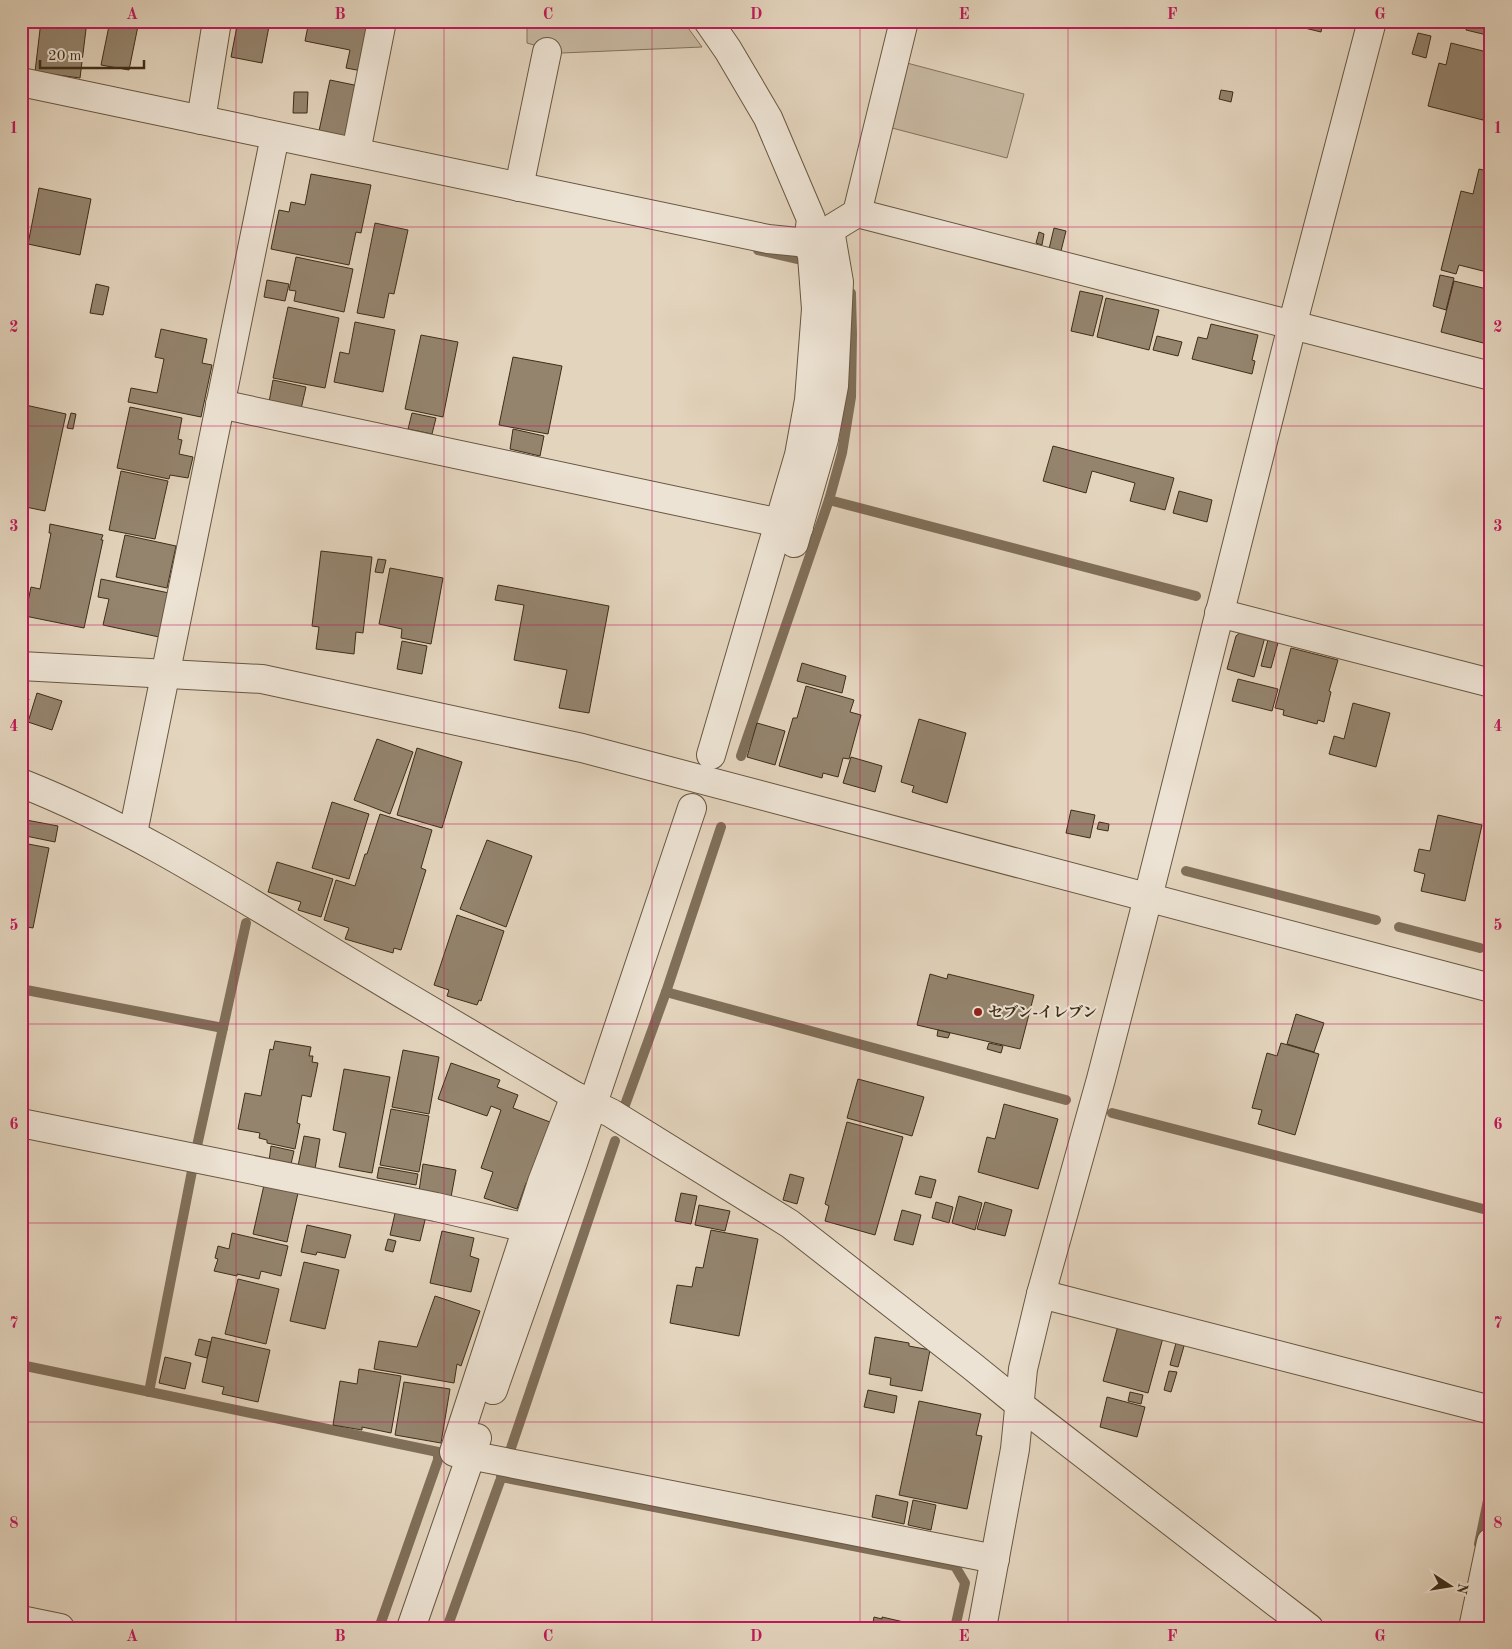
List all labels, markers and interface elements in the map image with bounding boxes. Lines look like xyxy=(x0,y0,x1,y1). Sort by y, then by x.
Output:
text: A xyxy=(126,7,138,23)
text: B xyxy=(334,7,346,23)
text: C xyxy=(543,7,553,23)
text: D xyxy=(750,7,762,23)
text: E xyxy=(958,7,970,23)
text: F xyxy=(1167,7,1178,23)
text: G xyxy=(1374,7,1386,23)
scale bar xyxy=(40,38,144,70)
text: 20 m xyxy=(48,49,82,64)
text: 1 xyxy=(9,121,19,137)
text: 1 xyxy=(1493,121,1503,137)
text: 2 xyxy=(9,320,19,336)
text: 2 xyxy=(1493,320,1503,336)
text: 3 xyxy=(9,519,19,535)
text: 3 xyxy=(1493,519,1503,535)
text: 4 xyxy=(9,719,19,735)
text: 4 xyxy=(1493,719,1503,735)
text: 5 xyxy=(9,918,19,934)
text: 5 xyxy=(1493,918,1503,934)
place label: セブン-イレブン xyxy=(988,1004,1097,1021)
marker: セブン-イレブン xyxy=(972,1006,984,1018)
text: 6 xyxy=(9,1117,19,1133)
text: 6 xyxy=(1493,1117,1503,1133)
text: 7 xyxy=(9,1316,19,1332)
text: 7 xyxy=(1493,1316,1503,1332)
text: 8 xyxy=(9,1516,19,1532)
text: 8 xyxy=(1493,1516,1503,1532)
north arrow xyxy=(1424,1562,1474,1612)
text: N xyxy=(1454,1582,1470,1595)
text: A xyxy=(126,1629,138,1645)
text: B xyxy=(334,1629,346,1645)
text: C xyxy=(543,1629,553,1645)
text: D xyxy=(750,1629,762,1645)
text: E xyxy=(958,1629,970,1645)
text: F xyxy=(1167,1629,1178,1645)
text: G xyxy=(1374,1629,1386,1645)

